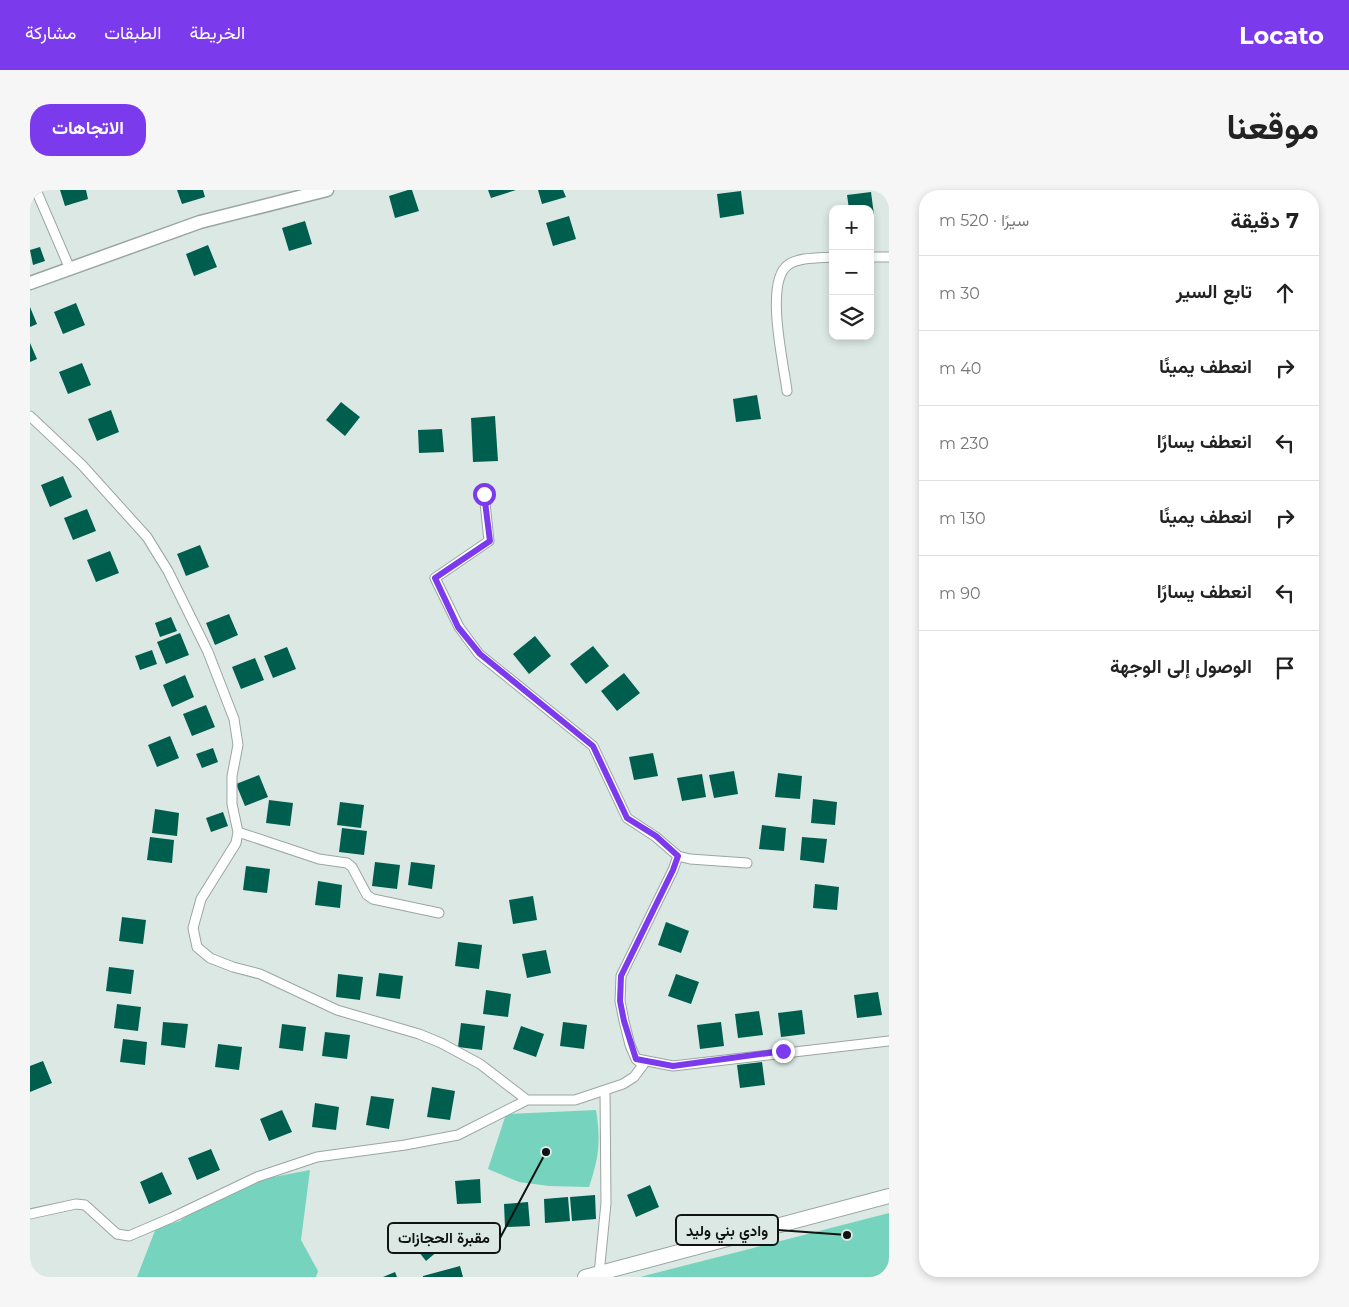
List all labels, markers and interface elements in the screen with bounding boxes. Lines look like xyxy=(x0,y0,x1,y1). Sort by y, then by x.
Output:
text: Locato xyxy=(1239,21,1324,50)
text: مشاركة xyxy=(25,22,76,44)
text: الطبقات xyxy=(104,22,161,44)
text: الخريطة xyxy=(189,22,245,44)
button: الاتجاهات xyxy=(30,104,146,156)
text: موقعنا xyxy=(1226,105,1319,148)
map controls xyxy=(829,205,874,340)
button: + xyxy=(829,205,874,250)
text: 7 دقيقة xyxy=(1231,208,1299,233)
text: سيرًا · 520 m xyxy=(939,211,1029,230)
button: − xyxy=(829,250,874,295)
icon: ahead xyxy=(1271,279,1299,307)
text: تابع السير xyxy=(1176,280,1252,303)
text: 30 m xyxy=(939,284,980,303)
button: layers xyxy=(829,295,874,340)
icon: right xyxy=(1271,354,1299,382)
text: انعطف يمينًا xyxy=(1159,355,1252,378)
text: 40 m xyxy=(939,359,981,378)
icon: left xyxy=(1271,429,1299,457)
text: انعطف يسارًا xyxy=(1157,430,1252,453)
text: 230 m xyxy=(939,434,989,453)
route start xyxy=(473,483,496,506)
icon: right xyxy=(1271,504,1299,532)
text: انعطف يمينًا xyxy=(1159,505,1252,528)
text: 130 m xyxy=(939,509,986,528)
icon: left xyxy=(1271,579,1299,607)
text: انعطف يسارًا xyxy=(1157,580,1252,603)
text: 90 m xyxy=(939,584,981,603)
icon: arrive xyxy=(1271,654,1299,682)
text: الوصول إلى الوجهة xyxy=(1110,655,1252,678)
route end xyxy=(772,1040,795,1063)
callout: وادي بني وليد xyxy=(676,1215,778,1245)
text: وادي بني وليد xyxy=(686,1221,768,1244)
callout: مقبرة الحجازات xyxy=(388,1223,500,1253)
text: مقبرة الحجازات xyxy=(398,1228,490,1247)

